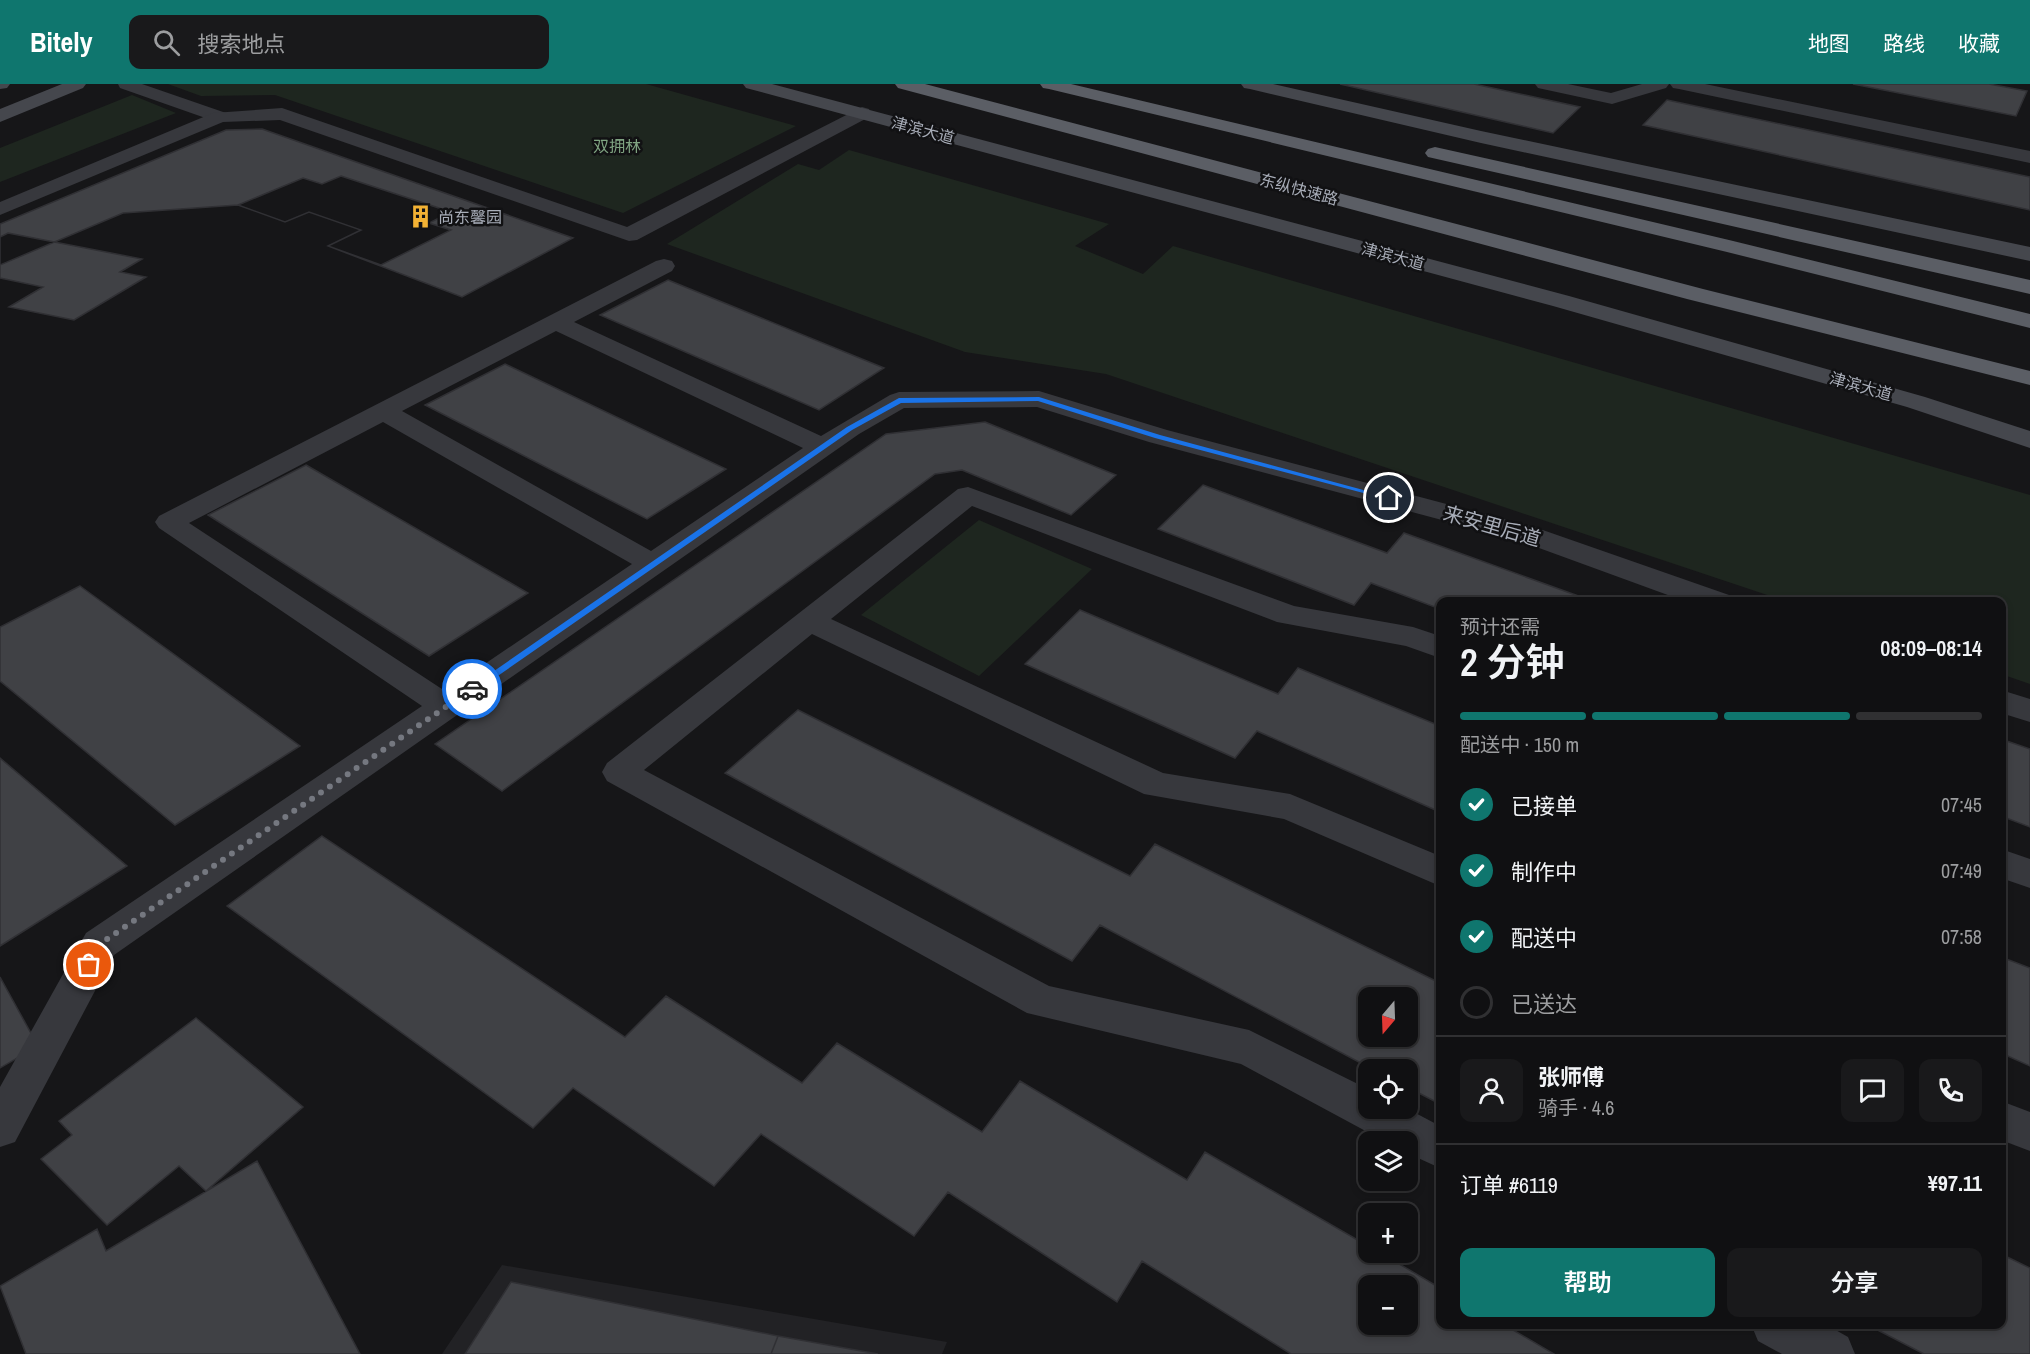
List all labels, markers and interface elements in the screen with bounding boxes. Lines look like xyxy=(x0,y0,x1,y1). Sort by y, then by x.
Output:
search box xyxy=(129,15,549,69)
text: Bitely xyxy=(30,23,93,61)
icon: search xyxy=(150,26,183,59)
text: 搜索地点 xyxy=(198,29,286,59)
text: 地图 xyxy=(1808,29,1850,58)
text: 路线 xyxy=(1883,29,1925,58)
text: 收藏 xyxy=(1958,29,2000,58)
street label: 津滨大道 xyxy=(889,111,957,149)
park label: 双拥林 xyxy=(593,135,641,157)
street label: 东纵快速路 xyxy=(1258,168,1340,210)
building icon: 尚东馨园 xyxy=(407,204,433,230)
place label: 尚东馨园 xyxy=(438,206,502,228)
street label: 津滨大道 xyxy=(1359,237,1427,275)
street label: 津滨大道 xyxy=(1827,367,1895,405)
pin xyxy=(1363,472,1414,523)
icon: home xyxy=(1372,481,1405,514)
street label: 来安里后道 xyxy=(1440,499,1544,552)
text: 预计还需 xyxy=(1460,613,1540,640)
text: 08:09–08:14 xyxy=(1880,633,1982,663)
text: 2 分钟 xyxy=(1460,636,1565,688)
courier xyxy=(442,659,502,719)
icon: car xyxy=(456,673,489,706)
text: 配送中 · 150 m xyxy=(1460,731,1579,758)
icon: check xyxy=(1460,788,1493,821)
text: 已接单 xyxy=(1511,791,1577,821)
text: 07:45 xyxy=(1941,791,1982,818)
icon: check xyxy=(1460,854,1493,887)
text: 制作中 xyxy=(1511,857,1577,887)
text: 07:49 xyxy=(1941,857,1982,884)
icon: check xyxy=(1460,920,1493,953)
text: 配送中 xyxy=(1511,923,1577,953)
text: 07:58 xyxy=(1941,923,1982,950)
pin xyxy=(63,939,114,990)
icon: bag xyxy=(72,948,105,981)
north arrow xyxy=(1358,987,1418,1047)
map controls xyxy=(1358,987,1418,1335)
text: 已送达 xyxy=(1511,989,1577,1019)
button: locate xyxy=(1358,1059,1418,1119)
button: person xyxy=(1460,1059,1523,1122)
button: chat xyxy=(1841,1059,1904,1122)
button: phone xyxy=(1919,1059,1982,1122)
text: 张师傅 xyxy=(1538,1062,1604,1092)
text: 骑手 · 4.6 xyxy=(1538,1094,1614,1121)
button: layers xyxy=(1358,1131,1418,1191)
text: ¥97.11 xyxy=(1928,1168,1982,1198)
text: 订单 #6119 xyxy=(1460,1170,1558,1200)
button: + xyxy=(1358,1203,1418,1263)
button: 帮助 xyxy=(1460,1248,1715,1317)
button: 分享 xyxy=(1727,1248,1982,1317)
button: − xyxy=(1358,1275,1418,1335)

